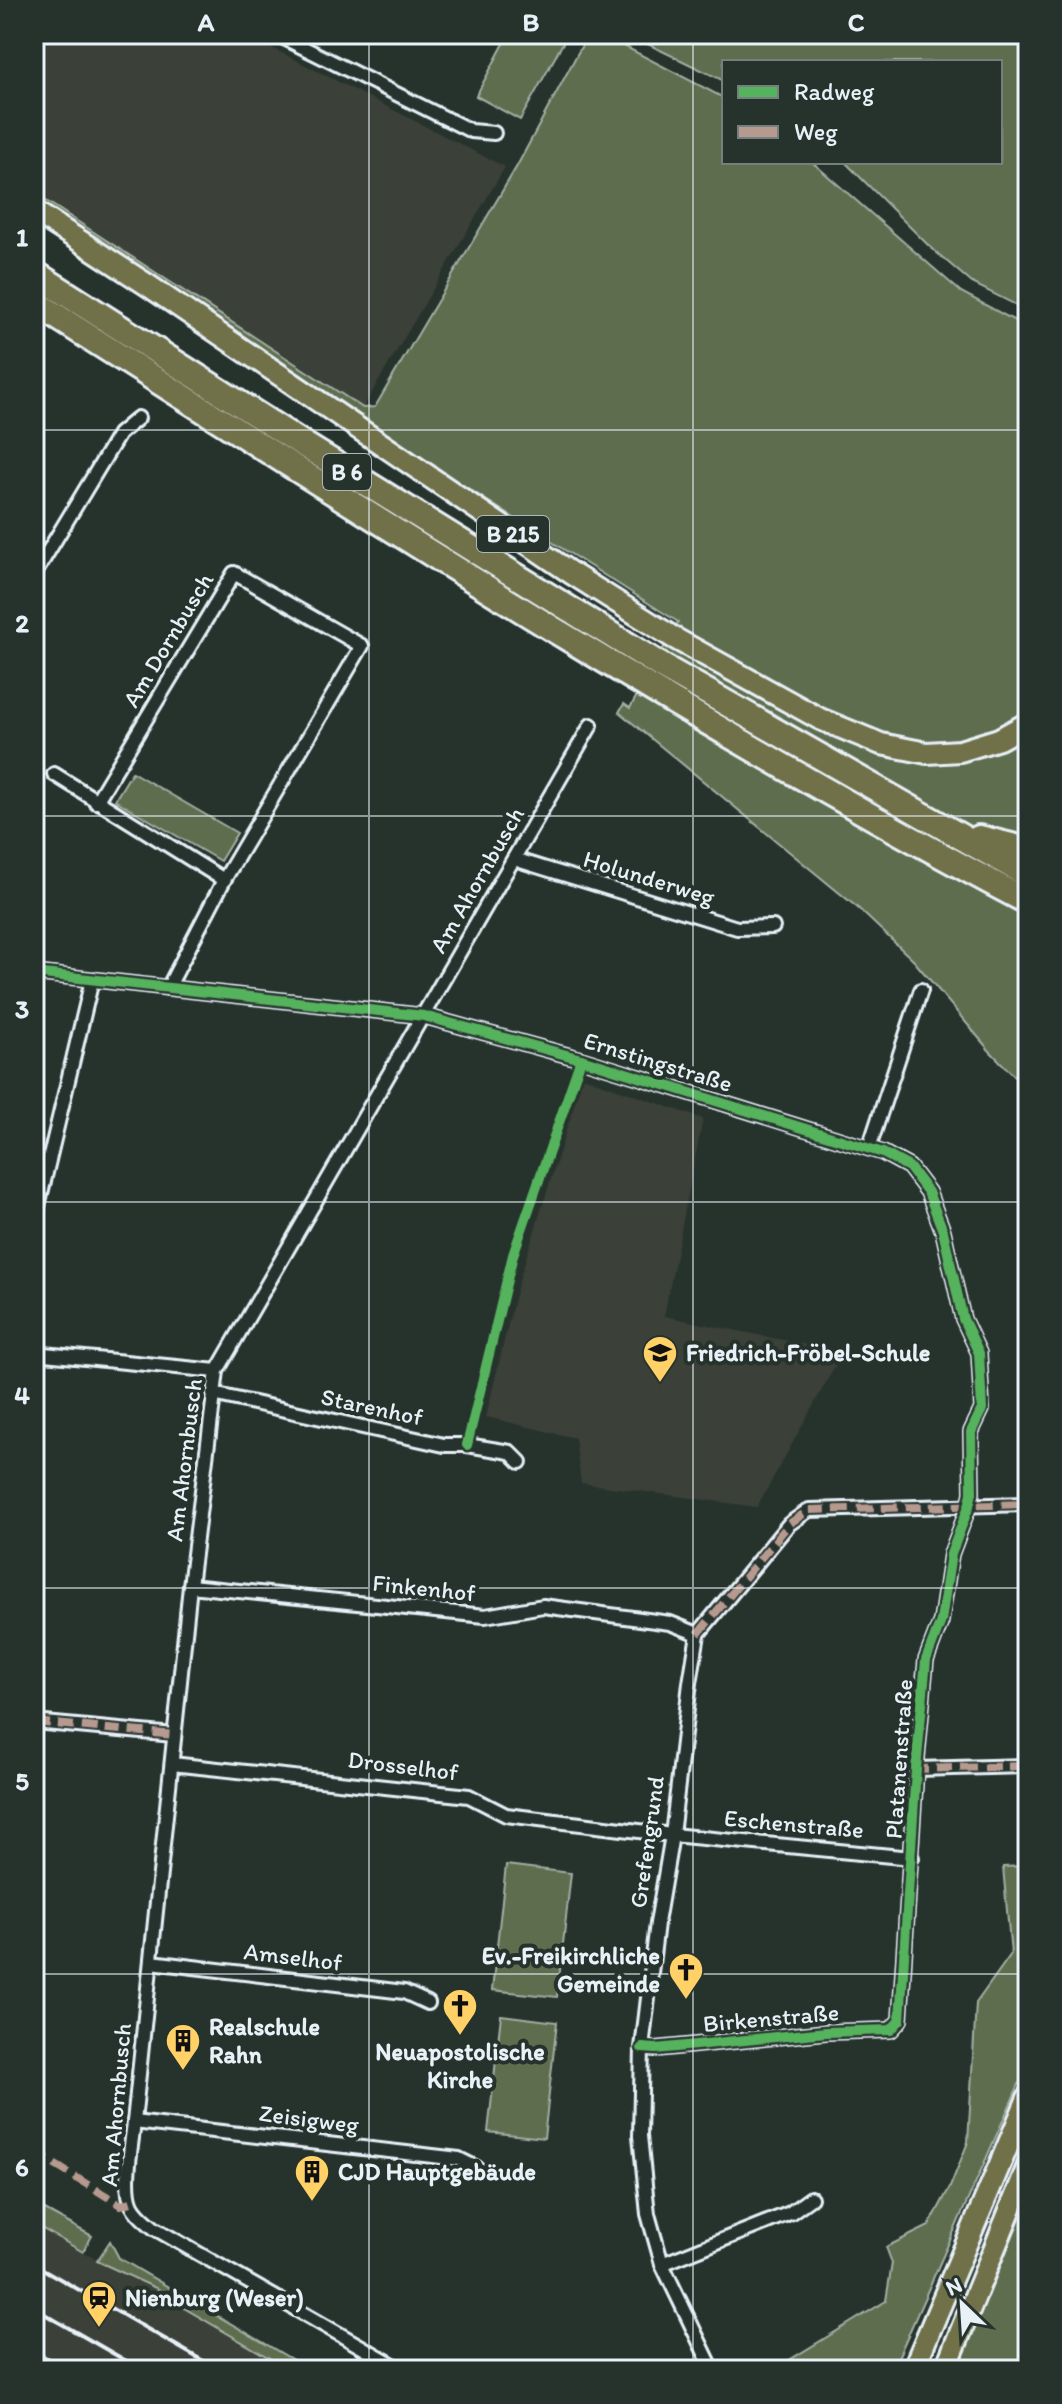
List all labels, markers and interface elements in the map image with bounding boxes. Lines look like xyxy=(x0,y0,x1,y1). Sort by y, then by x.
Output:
text: A xyxy=(197,6,215,38)
text: B xyxy=(523,6,540,38)
text: C xyxy=(848,6,865,38)
legend xyxy=(722,60,1002,164)
text: Radweg xyxy=(794,77,875,106)
text: Weg xyxy=(794,117,838,146)
text: 1 xyxy=(16,221,28,253)
road number: B 6 xyxy=(323,454,371,490)
road number: B 215 xyxy=(477,516,549,552)
street label: Am Dornbusch xyxy=(116,567,219,712)
text: 2 xyxy=(15,607,29,639)
street label: Am Ahornbusch xyxy=(423,802,530,958)
street label: Holunderweg xyxy=(580,844,719,911)
text: 3 xyxy=(15,993,29,1025)
street label: Ernstingstraße xyxy=(580,1025,736,1098)
school or university icon: Friedrich-Fröbel-Schule xyxy=(641,1334,679,1384)
place label: Friedrich-Fröbel-Schule xyxy=(686,1338,930,1367)
street label: Am Ahornbusch xyxy=(159,1377,208,1543)
text: 4 xyxy=(14,1379,30,1411)
street label: Starenhof xyxy=(319,1382,426,1431)
street label: Finkenhof xyxy=(371,1568,477,1607)
street label: Platanenstraße xyxy=(878,1678,919,1840)
street label: Drosselhof xyxy=(346,1744,461,1787)
text: 5 xyxy=(15,1765,29,1797)
street label: Grefengrund xyxy=(623,1774,670,1910)
street label: Eschenstraße xyxy=(723,1803,865,1844)
street label: Amselhof xyxy=(242,1936,344,1977)
place label: Ev.-Freikirchliche Gemeinde xyxy=(482,1941,660,1998)
church icon: Ev.-Freikirchliche Gemeinde xyxy=(667,1951,705,2001)
church icon: Neuapostolische Kirche xyxy=(441,1987,479,2037)
street label: Birkenstraße xyxy=(702,1997,840,2038)
place label: Realschule Rahn xyxy=(209,2012,320,2069)
street label: Am Ahornbusch xyxy=(94,2022,137,2188)
building icon: Realschule Rahn xyxy=(164,2022,202,2072)
place label: Neuapostolische Kirche xyxy=(375,2037,545,2094)
street label: Zeisigweg xyxy=(258,2098,361,2139)
text: 6 xyxy=(15,2151,29,2183)
building icon: CJD Hauptgebäude xyxy=(293,2153,331,2203)
place label: CJD Hauptgebäude xyxy=(338,2157,536,2187)
north arrow xyxy=(922,2264,1002,2344)
text: N xyxy=(941,2271,966,2302)
station icon: Nienburg (Weser) xyxy=(80,2279,118,2329)
place label: Nienburg (Weser) xyxy=(125,2283,304,2313)

